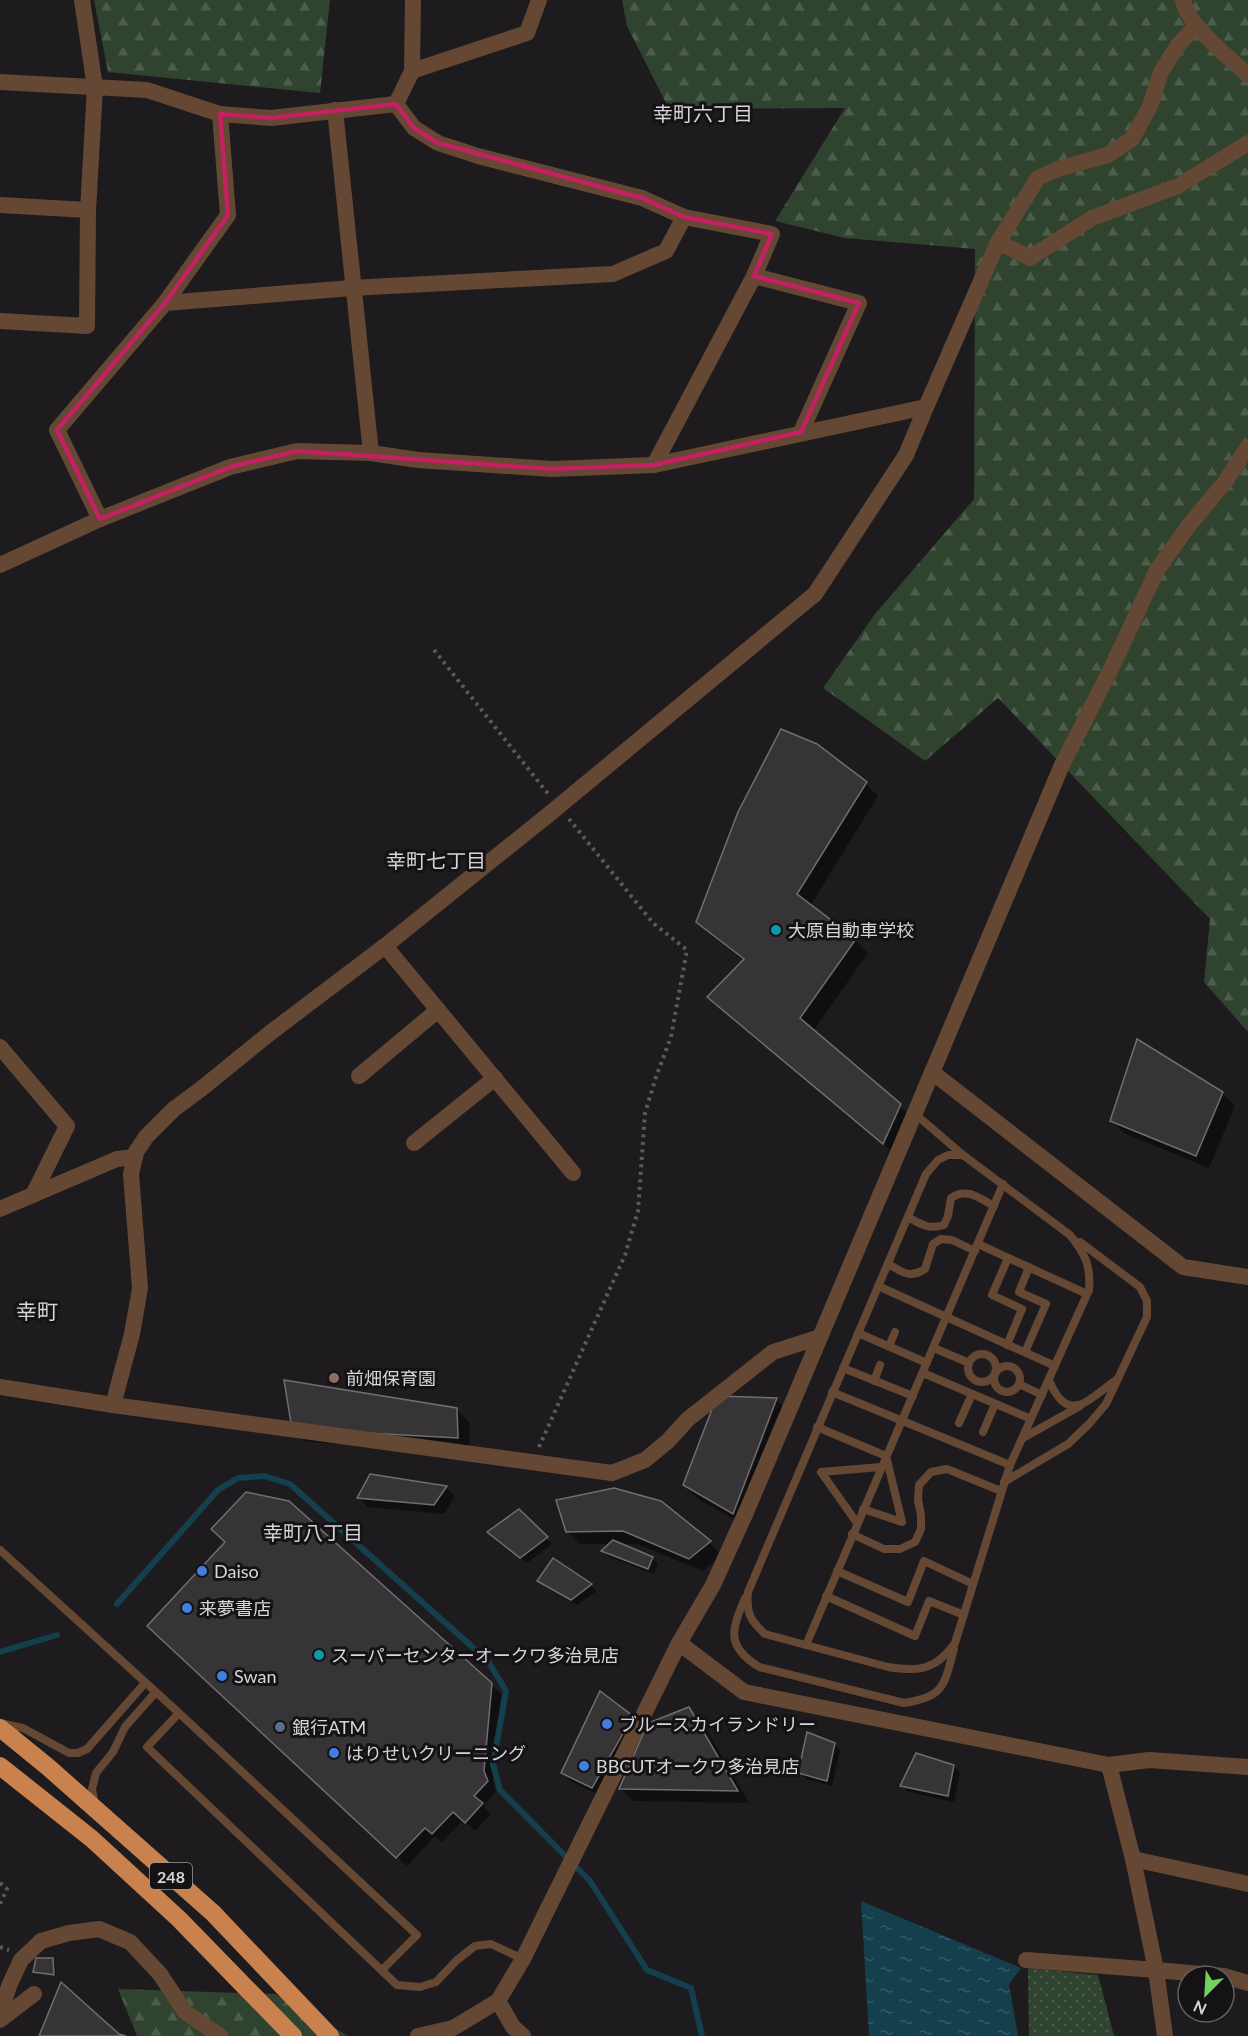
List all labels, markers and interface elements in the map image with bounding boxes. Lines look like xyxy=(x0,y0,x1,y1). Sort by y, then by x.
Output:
district label: 幸町六丁目 xyxy=(653,101,753,125)
district label: 幸町七丁目 xyxy=(386,848,486,872)
place label: 大原自動車学校 xyxy=(788,919,914,941)
marker: 大原自動車学校 xyxy=(769,923,783,937)
district label: 幸町 xyxy=(16,1298,58,1323)
place label: 前畑保育園 xyxy=(346,1367,436,1389)
marker: 前畑保育園 xyxy=(327,1371,341,1385)
district label: 幸町八丁目 xyxy=(263,1520,363,1544)
place label: Daiso xyxy=(214,1560,259,1582)
marker: Daiso xyxy=(195,1564,209,1578)
place label: 来夢書店 xyxy=(199,1597,271,1619)
marker: 来夢書店 xyxy=(180,1601,194,1615)
place label: スーパーセンターオークワ多治見店 xyxy=(331,1644,619,1666)
marker: スーパーセンターオークワ多治見店 xyxy=(312,1648,326,1662)
place label: Swan xyxy=(234,1665,276,1687)
marker: Swan xyxy=(215,1669,229,1683)
place label: ブルースカイランドリー xyxy=(619,1713,816,1735)
place label: 銀行ATM xyxy=(292,1716,366,1738)
marker: ブルースカイランドリー xyxy=(600,1717,614,1731)
marker: 銀行ATM xyxy=(273,1720,287,1734)
place label: はりせいクリーニング xyxy=(346,1742,526,1764)
marker: はりせいクリーニング xyxy=(327,1746,341,1760)
place label: BBCUTオークワ多治見店 xyxy=(596,1755,799,1777)
marker: BBCUTオークワ多治見店 xyxy=(577,1759,591,1773)
road number: 248 xyxy=(150,1863,192,1889)
north arrow xyxy=(1176,1964,1236,2024)
text: N xyxy=(1190,1997,1209,2019)

